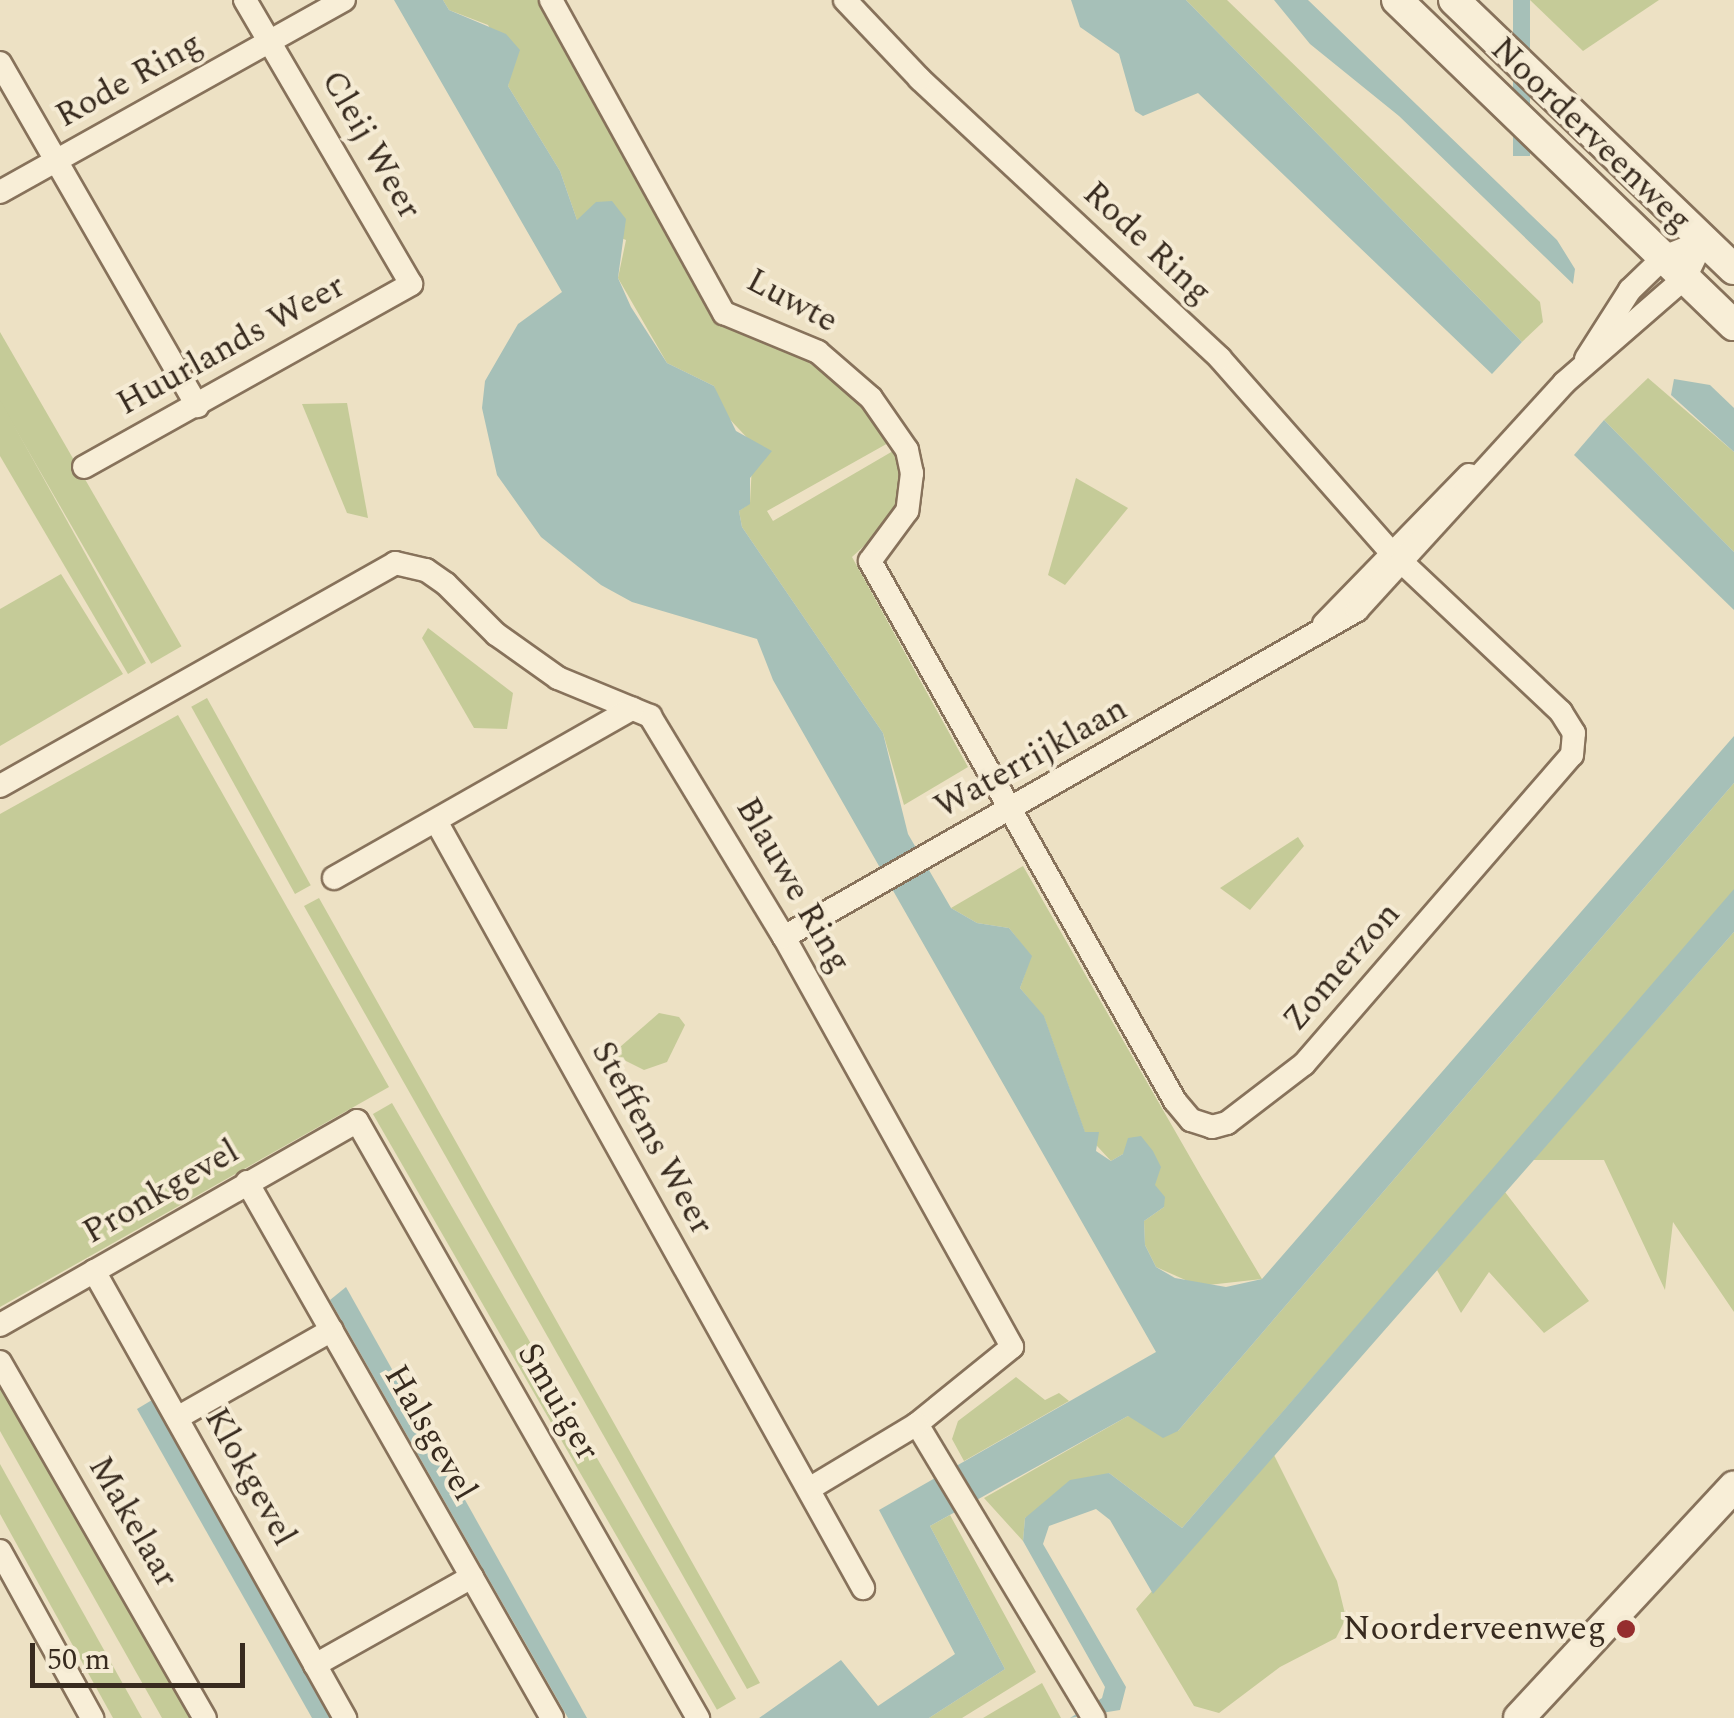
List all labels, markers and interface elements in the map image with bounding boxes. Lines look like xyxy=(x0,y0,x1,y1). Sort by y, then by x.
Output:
street label: Rode Ring xyxy=(48,23,210,137)
street label: Noorderveenweg xyxy=(1482,28,1700,242)
street label: Cleij Weer xyxy=(312,63,430,227)
street label: Rode Ring xyxy=(1074,173,1220,313)
street label: Luwte xyxy=(739,260,845,342)
street label: Huurlands Weer xyxy=(110,265,352,425)
street label: Waterrijklaan xyxy=(927,688,1135,828)
street label: Blauwe Ring xyxy=(726,790,860,980)
street label: Zomerzon xyxy=(1274,894,1410,1040)
street label: Steffens Weer xyxy=(582,1034,722,1242)
street label: Pronkgevel xyxy=(75,1130,247,1254)
street label: Smuiger xyxy=(508,1336,608,1468)
street label: Halsgevel xyxy=(374,1358,486,1508)
street label: Klokgevel xyxy=(195,1400,305,1554)
street label: Makelaar xyxy=(79,1449,187,1595)
place label: Noorderveenweg xyxy=(1343,1608,1606,1650)
marker: Noorderveenweg xyxy=(1615,1618,1637,1640)
scale bar xyxy=(35,1623,250,1685)
text: 50 m xyxy=(47,1637,110,1683)

